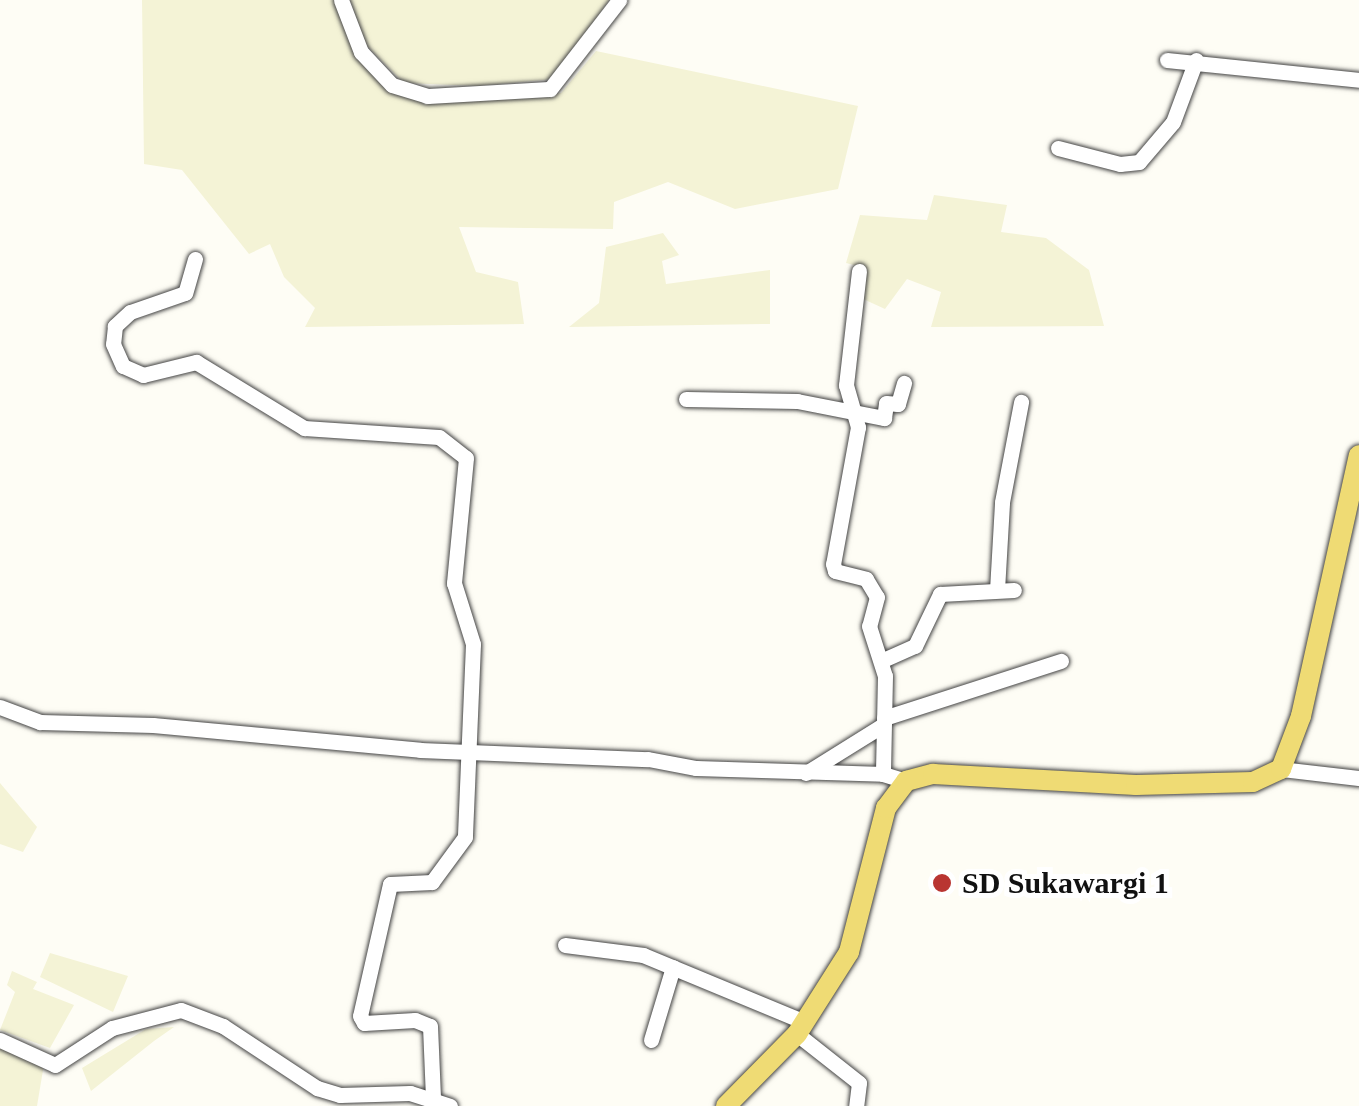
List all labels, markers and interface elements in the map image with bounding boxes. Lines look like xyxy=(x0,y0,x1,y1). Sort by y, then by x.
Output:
place label: SD Sukawargi 1 xyxy=(962,865,1169,901)
marker: SD Sukawargi 1 xyxy=(931,872,953,894)

